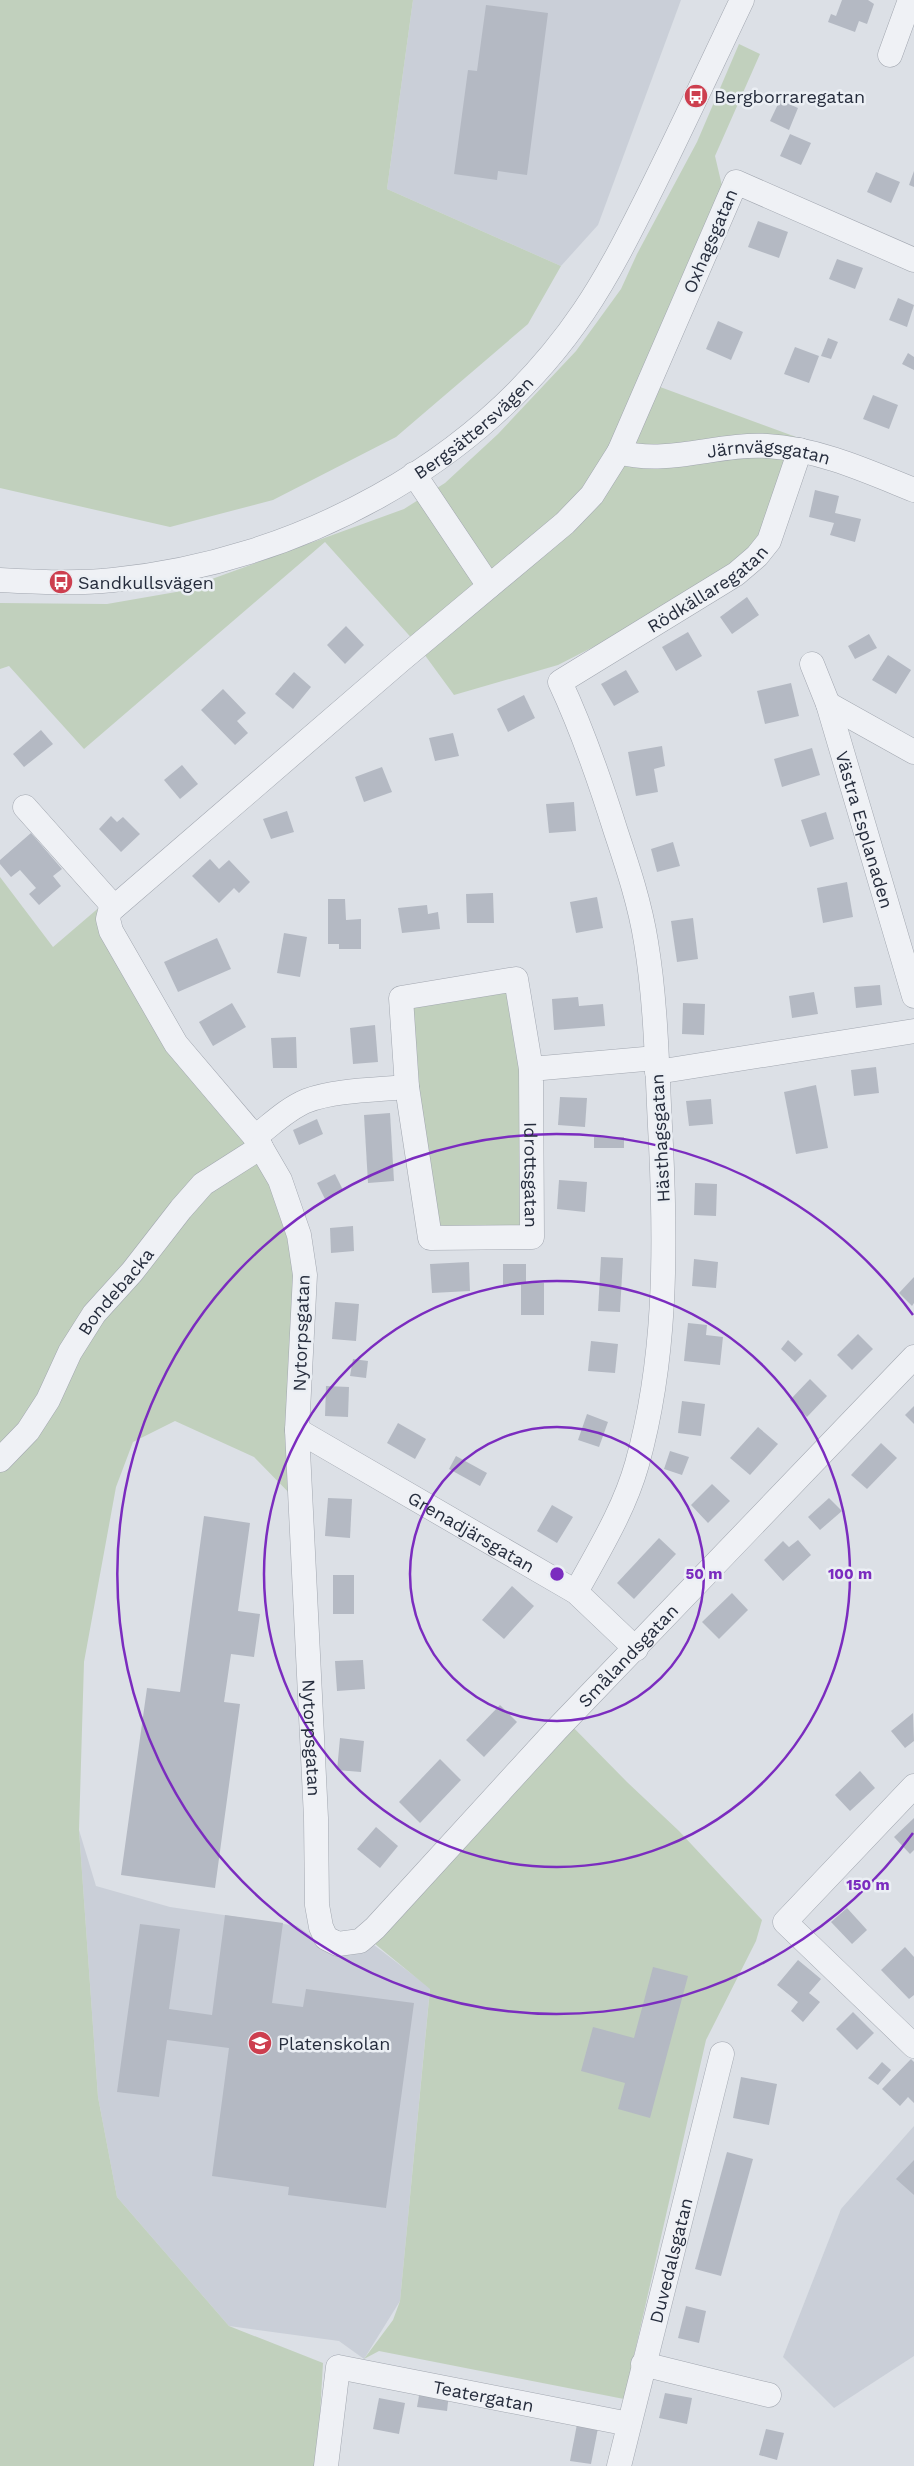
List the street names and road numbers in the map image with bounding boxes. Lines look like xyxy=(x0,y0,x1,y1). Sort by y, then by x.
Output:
street label: Oxhagsgatan xyxy=(679,186,741,296)
street label: Bergsättersvägen xyxy=(410,372,537,483)
street label: Järnvägsgatan xyxy=(705,435,833,468)
street label: Rödkällaregatan xyxy=(643,541,772,637)
street label: Västra Esplanaden xyxy=(832,748,898,911)
street label: Hästhagsgatan xyxy=(646,1073,674,1203)
street label: Idrottsgatan xyxy=(521,1122,542,1228)
street label: Bondebacka xyxy=(73,1243,158,1339)
street label: Nytorpsgatan xyxy=(288,1274,314,1392)
street label: Grenadjärsgatan xyxy=(405,1486,539,1576)
street label: Smålandsgatan xyxy=(573,1599,682,1711)
street label: Nytorpsgatan xyxy=(299,1679,325,1797)
street label: Duvedalsgatan xyxy=(645,2195,696,2325)
street label: Teatergatan xyxy=(431,2375,536,2416)

